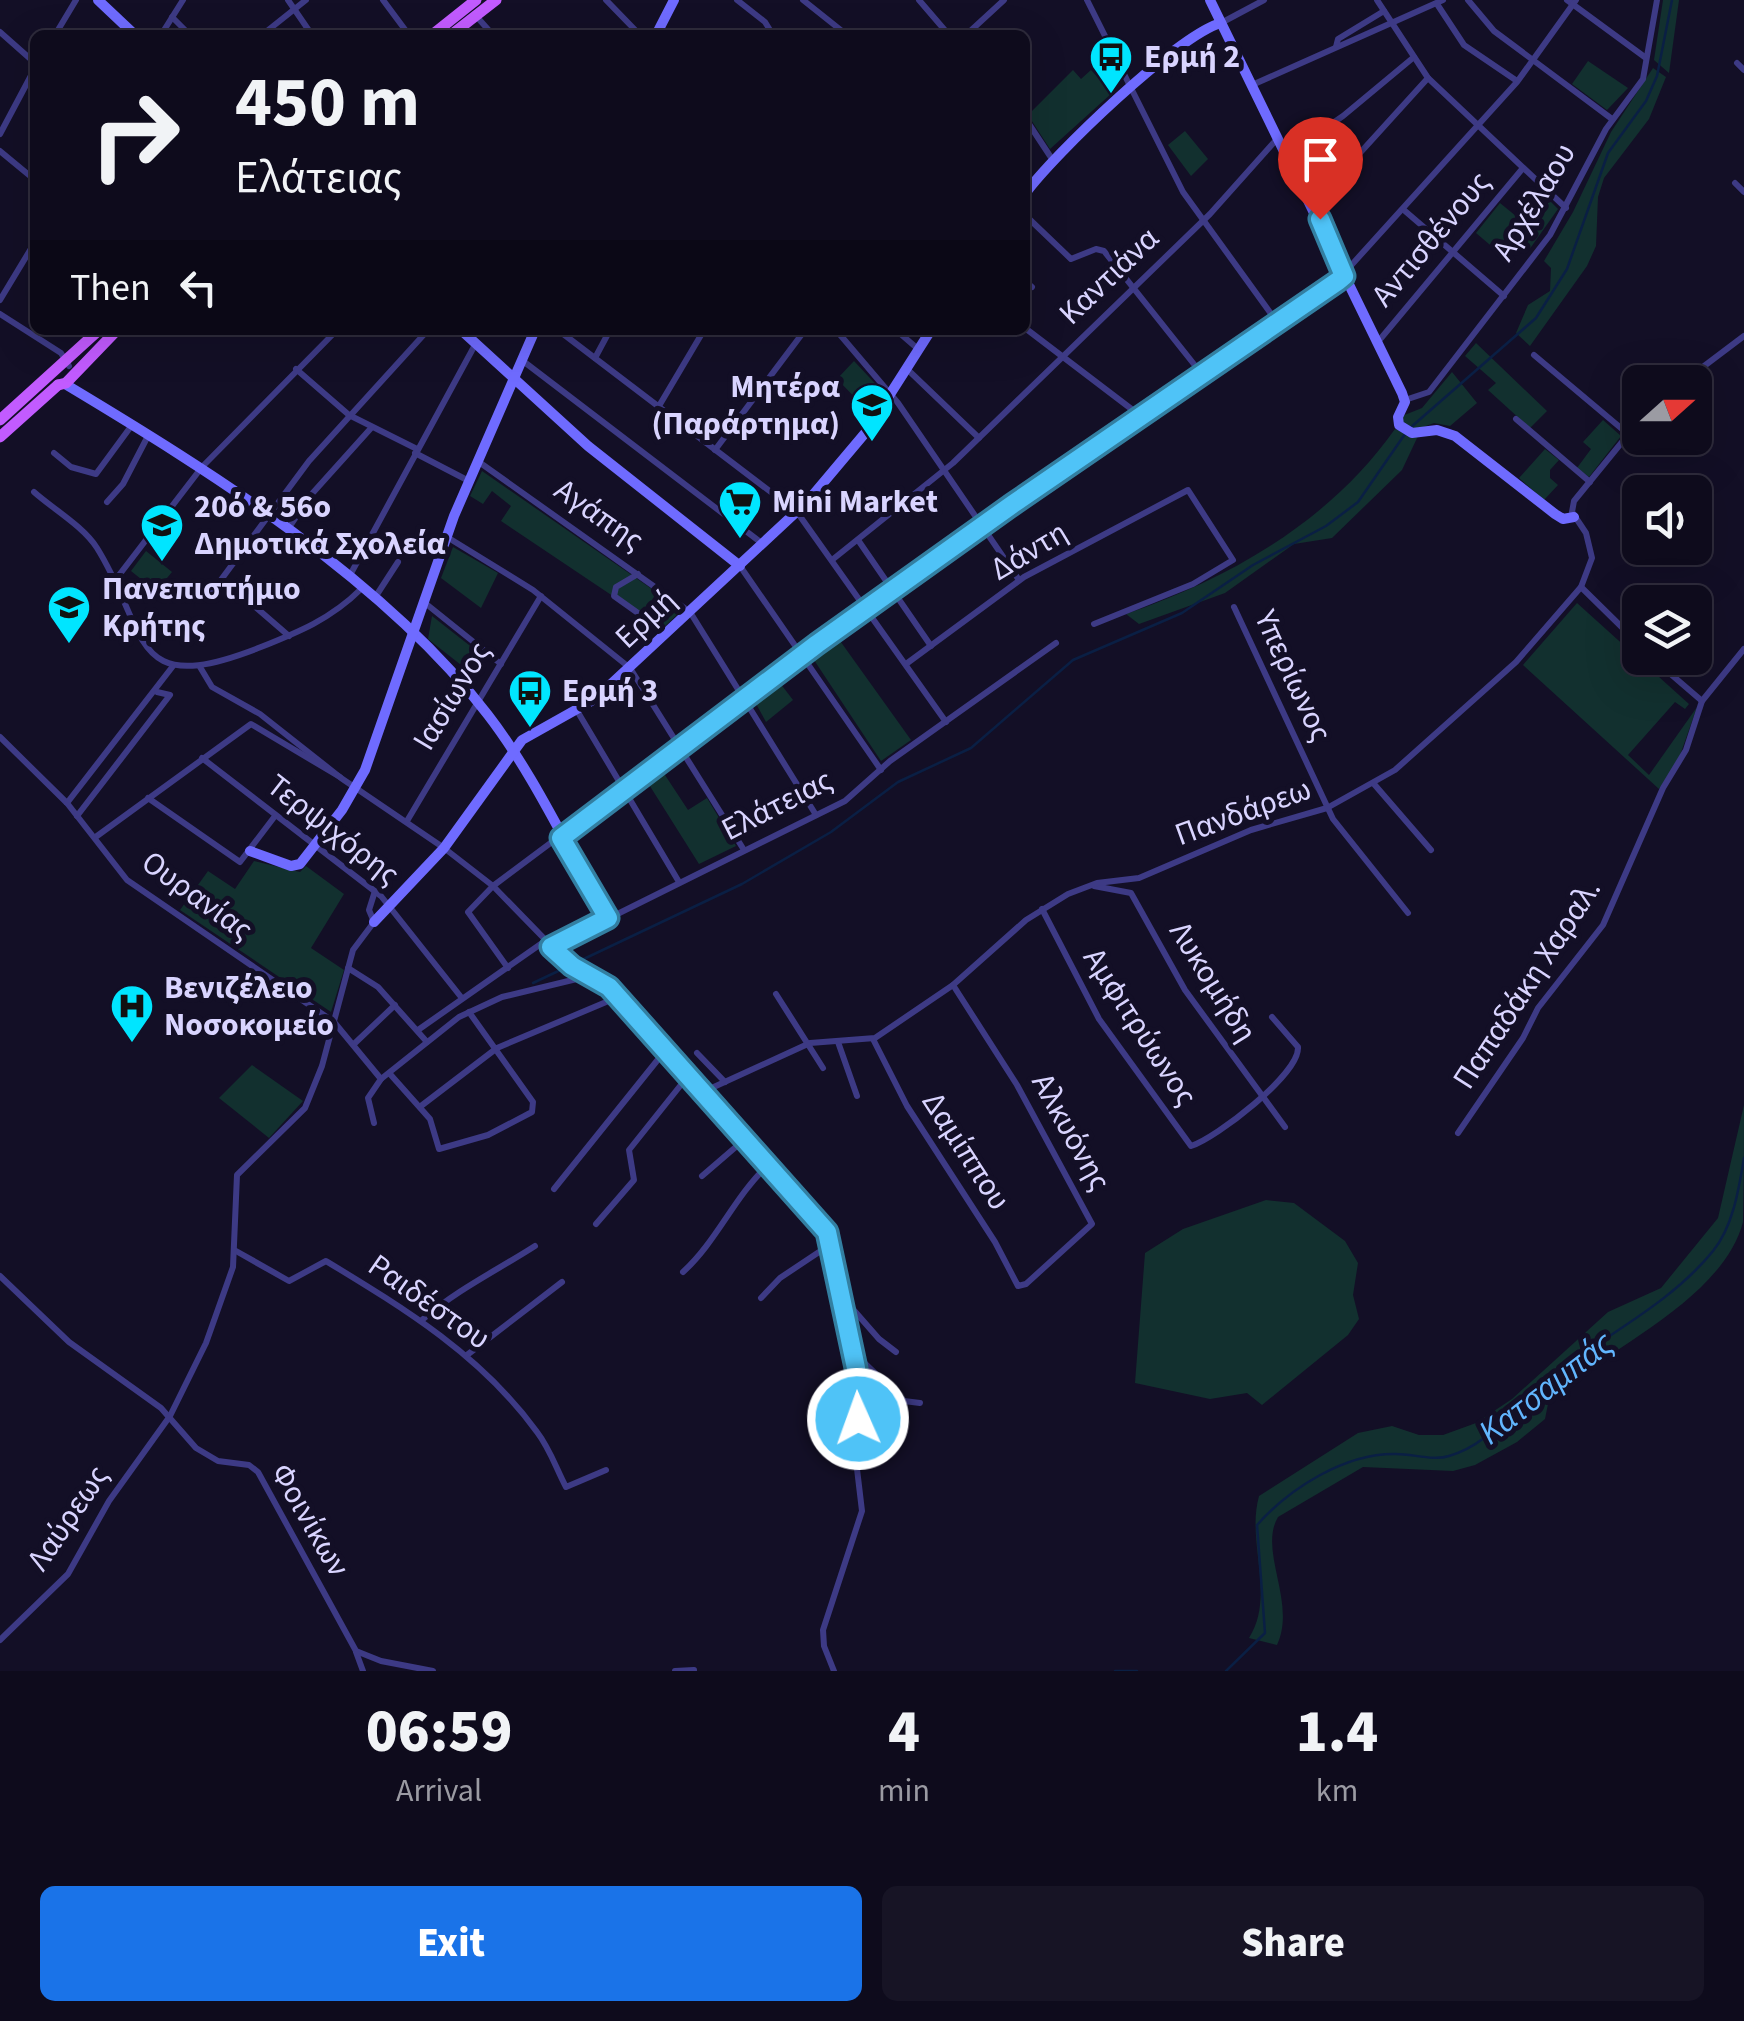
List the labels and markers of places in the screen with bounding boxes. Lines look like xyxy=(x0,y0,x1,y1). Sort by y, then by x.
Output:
bus stop icon: Ερμή 2 xyxy=(1088,34,1134,95)
place label: Ερμή 2 xyxy=(1144,34,1240,80)
pin xyxy=(1278,117,1363,220)
place label: Μητέρα (Παράρτημα) xyxy=(652,364,840,447)
school or university icon: Μητέρα (Παράρτημα) xyxy=(849,382,895,443)
supermarket icon: Mini Market xyxy=(717,479,763,540)
place label: Mini Market xyxy=(772,479,938,525)
place label: 20ό & 56ο Δημοτικά Σχολεία xyxy=(194,484,446,567)
school or university icon: 20ό & 56ο Δημοτικά Σχολεία xyxy=(139,502,185,563)
place label: Πανεπιστήμιο Κρήτης xyxy=(102,566,301,649)
school or university icon: Πανεπιστήμιο Κρήτης xyxy=(46,584,92,645)
bus stop icon: Ερμή 3 xyxy=(507,668,553,729)
place label: Ερμή 3 xyxy=(562,668,658,714)
place label: Βενιζέλειο Νοσοκομείο xyxy=(164,965,334,1048)
hospital icon: Βενιζέλειο Νοσοκομείο xyxy=(109,983,155,1044)

